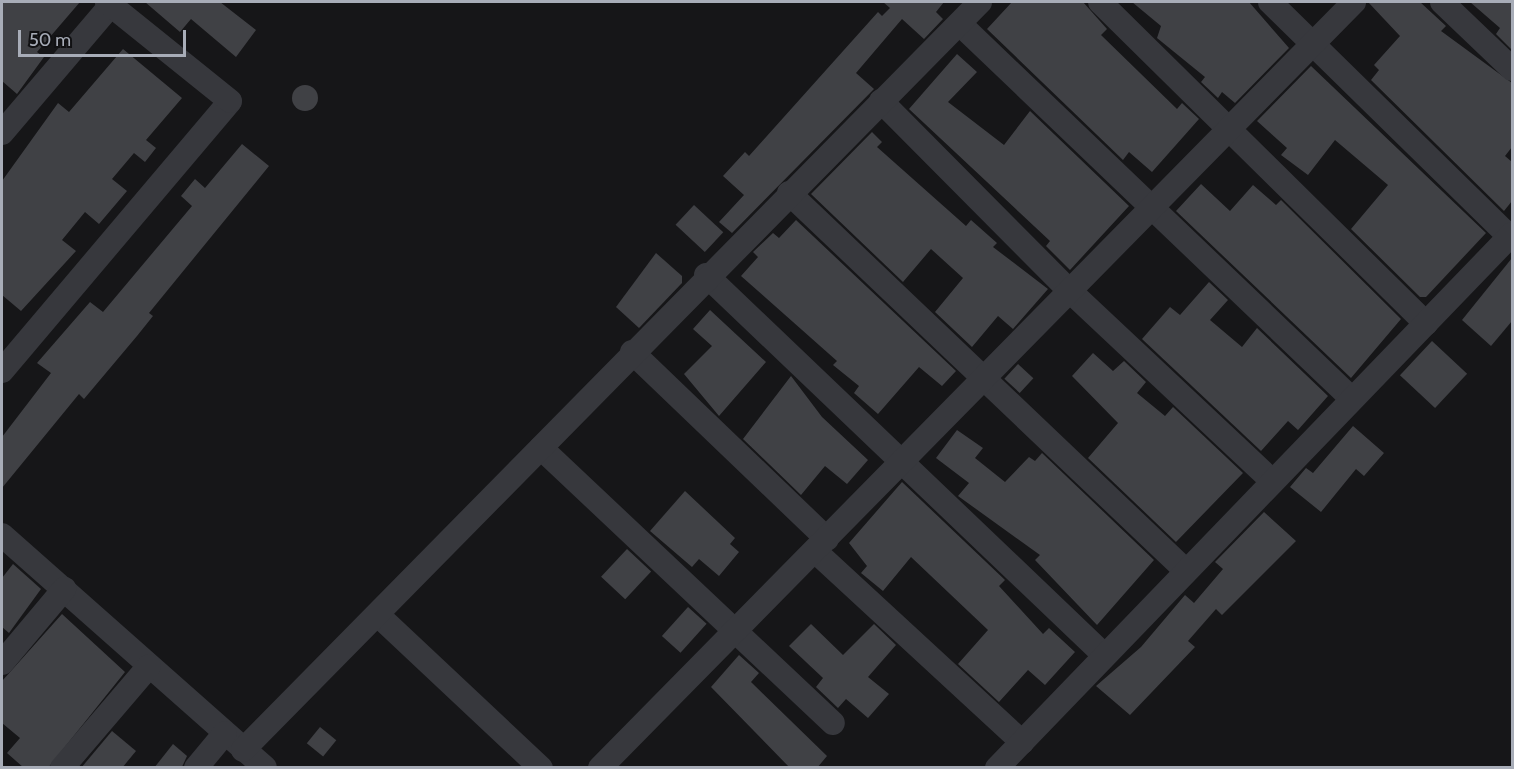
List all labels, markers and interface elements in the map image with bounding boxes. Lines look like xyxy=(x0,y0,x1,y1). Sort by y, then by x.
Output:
scale bar xyxy=(21,18,189,56)
text: 50 m xyxy=(29,29,71,51)

